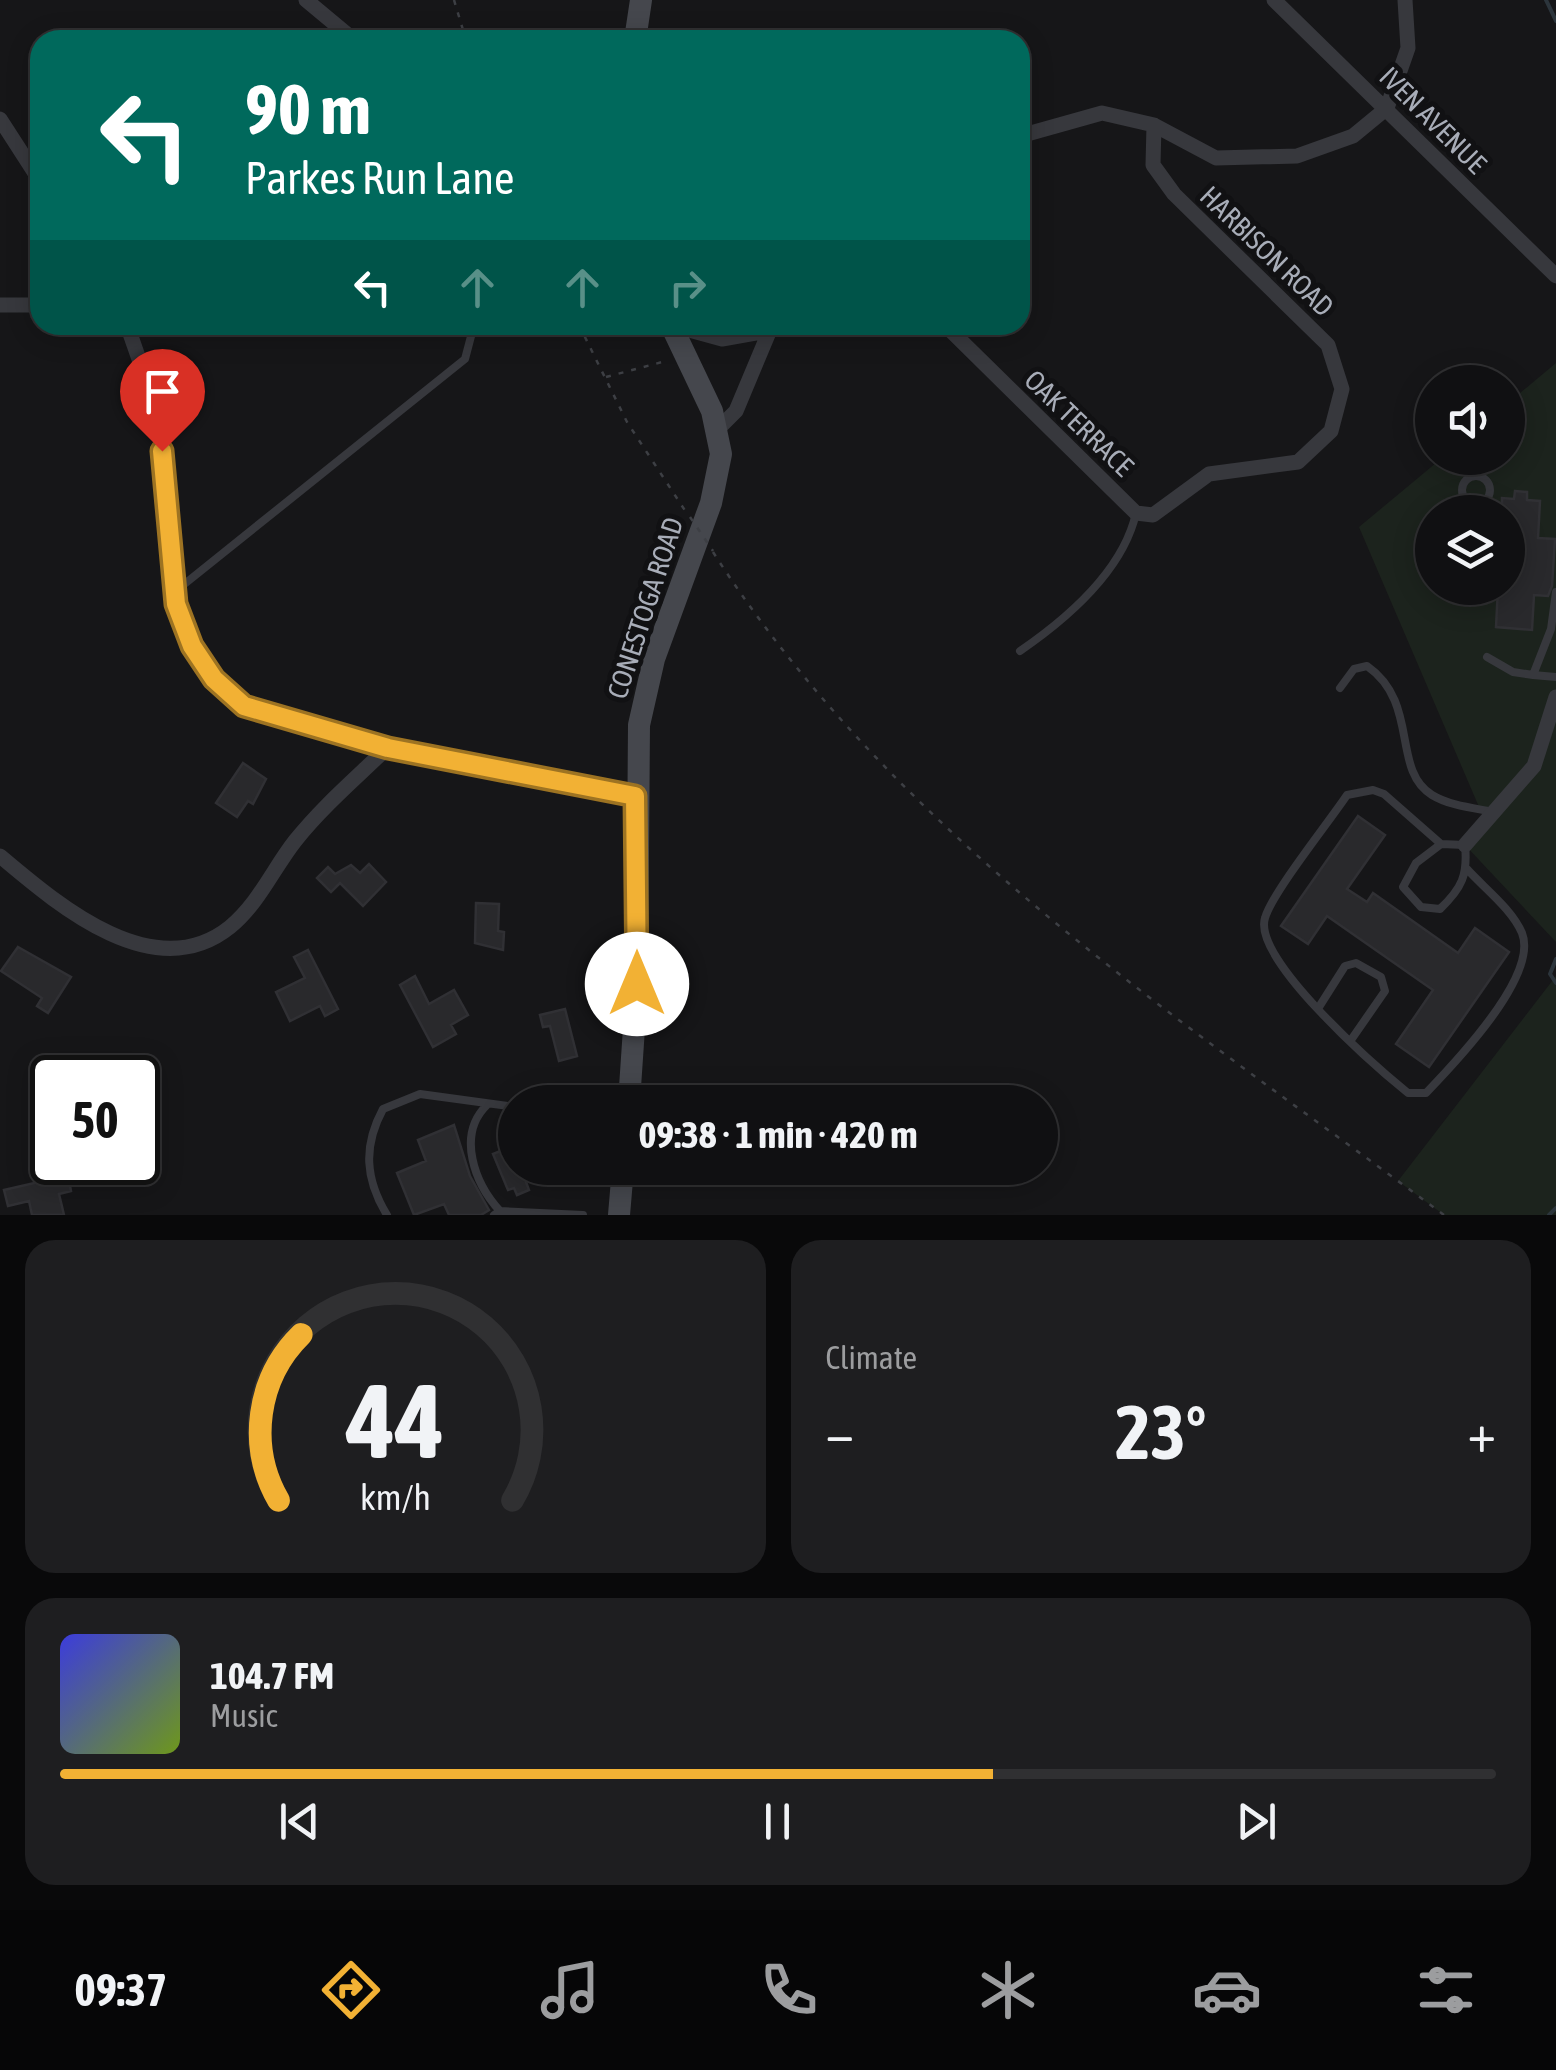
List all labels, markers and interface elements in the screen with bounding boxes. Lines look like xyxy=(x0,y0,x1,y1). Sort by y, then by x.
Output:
street label: IVEN AVENUE xyxy=(1373,60,1493,180)
text: 90 m xyxy=(245,69,371,149)
icon: left xyxy=(80,70,210,200)
text: Parkes Run Lane xyxy=(245,152,515,204)
street label: HARBISON ROAD xyxy=(1194,180,1340,322)
icon: left xyxy=(345,260,400,315)
icon: ahead xyxy=(450,260,505,315)
icon: ahead xyxy=(555,260,610,315)
icon: right xyxy=(660,260,715,315)
pin xyxy=(120,349,205,452)
icon: arrive xyxy=(135,364,190,419)
street label: OAK TERRACE xyxy=(1018,364,1140,483)
map controls xyxy=(1415,365,1525,605)
button: sound xyxy=(1415,365,1525,475)
button: layers xyxy=(1415,495,1525,605)
street label: CONESTOGA ROAD xyxy=(601,513,689,703)
position arrow xyxy=(585,932,689,1036)
speed limit sign: 50 xyxy=(30,1055,160,1185)
text: 09:38 · 1 min · 420 m xyxy=(638,1113,918,1156)
text: Climate xyxy=(826,1339,917,1376)
text: 44 xyxy=(345,1361,444,1480)
text: 23° xyxy=(1115,1389,1206,1475)
text: − xyxy=(826,1401,854,1464)
text: + xyxy=(1467,1401,1496,1464)
text: km/h xyxy=(360,1477,431,1518)
text: 104.7 FM xyxy=(210,1654,334,1697)
text: Music xyxy=(210,1697,277,1734)
icon: previous xyxy=(272,1794,327,1849)
icon: pause xyxy=(750,1794,805,1849)
icon: next xyxy=(1229,1794,1284,1849)
icon: directions xyxy=(316,1955,386,2025)
icon: music xyxy=(535,1955,605,2025)
icon: phone xyxy=(754,1955,824,2025)
icon: climate xyxy=(973,1955,1043,2025)
icon: car xyxy=(1192,1955,1262,2025)
icon: filters xyxy=(1411,1955,1481,2025)
text: 09:37 xyxy=(75,1964,167,2016)

